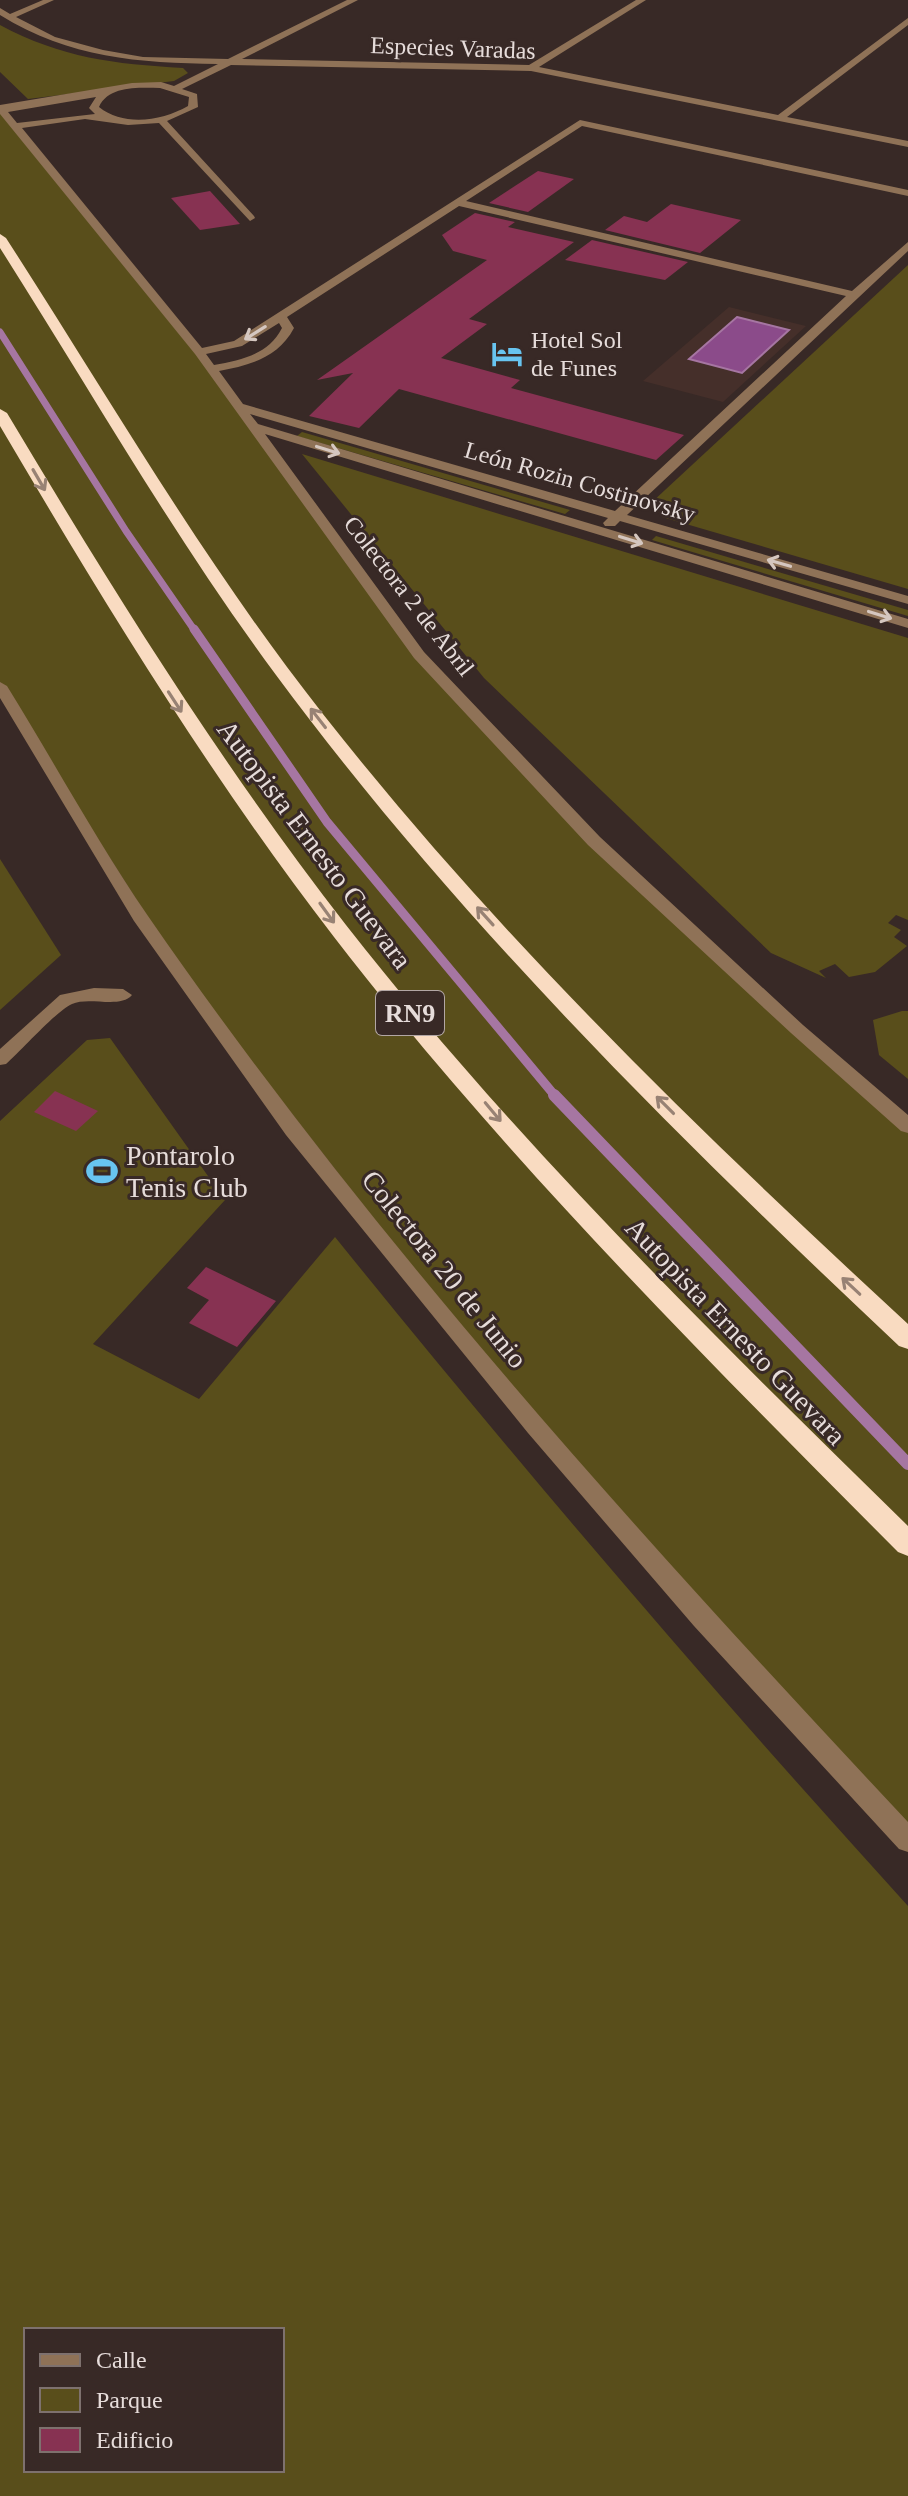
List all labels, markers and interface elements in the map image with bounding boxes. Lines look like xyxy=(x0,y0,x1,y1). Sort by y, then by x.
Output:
street label: Especies Varadas xyxy=(370,32,536,64)
one-way arrow xyxy=(244,326,267,342)
place label: Hotel Sol de Funes xyxy=(531,327,623,381)
hotel icon: Hotel Sol de Funes xyxy=(490,337,524,371)
street label: León Rozin Costinovsky xyxy=(462,437,698,527)
one-way arrow xyxy=(315,443,341,458)
one-way arrow xyxy=(32,468,48,491)
street label: Colectora 2 de Abril xyxy=(339,511,480,681)
one-way arrow xyxy=(618,534,643,549)
one-way arrow xyxy=(767,554,793,569)
one-way arrow xyxy=(867,609,892,623)
one-way arrow xyxy=(167,690,183,712)
one-way arrow xyxy=(310,707,327,729)
street label: Autopista Ernesto Guevara xyxy=(211,714,419,975)
one-way arrow xyxy=(318,902,335,923)
one-way arrow xyxy=(477,907,495,927)
road number: RN9 xyxy=(376,991,444,1035)
one-way arrow xyxy=(655,1095,675,1115)
one-way arrow xyxy=(484,1102,502,1122)
place label: Pontarolo Tenis Club xyxy=(126,1140,248,1203)
sports icon: Pontarolo Tenis Club xyxy=(85,1154,119,1188)
street label: Colectora 20 de Junio xyxy=(355,1164,534,1374)
street label: Autopista Ernesto Guevara xyxy=(619,1212,853,1452)
one-way arrow xyxy=(841,1278,861,1296)
legend xyxy=(24,2328,284,2472)
text: Calle xyxy=(96,2347,147,2373)
text: Parque xyxy=(96,2387,163,2413)
text: Edificio xyxy=(96,2427,173,2453)

